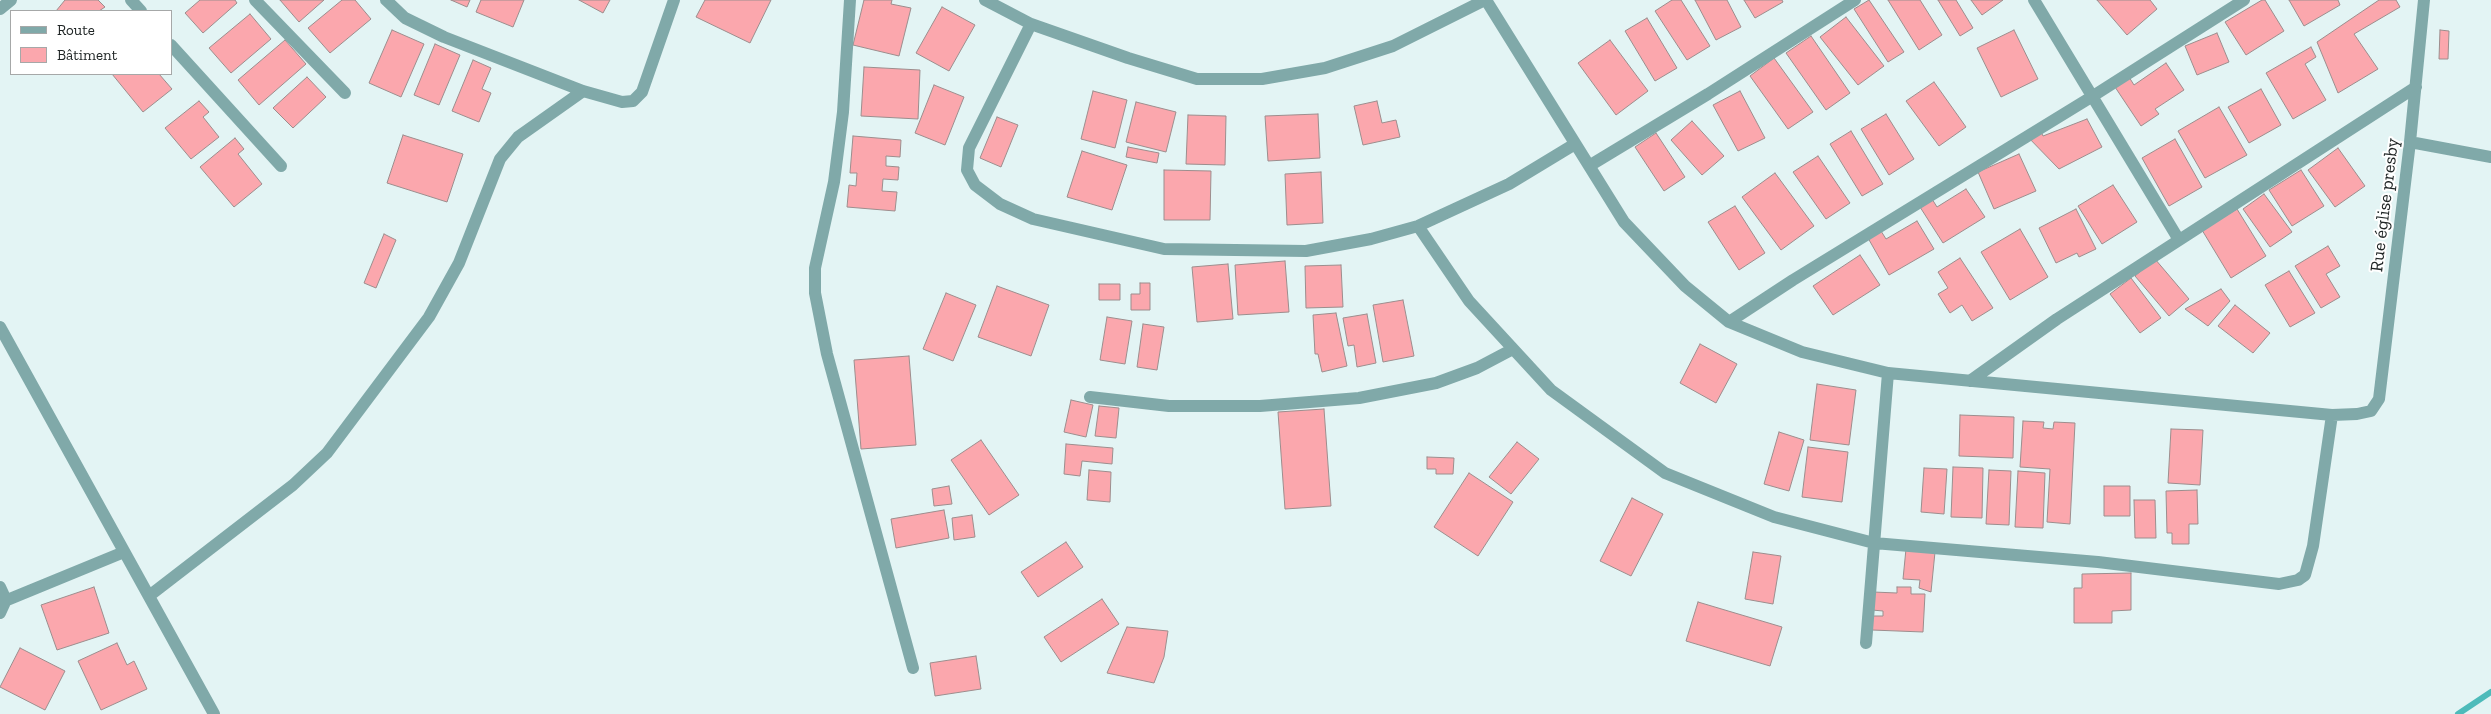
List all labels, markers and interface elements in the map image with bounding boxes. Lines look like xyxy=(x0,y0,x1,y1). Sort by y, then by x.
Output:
legend xyxy=(10,10,172,75)
text: Route xyxy=(57,21,95,39)
text: Bâtiment xyxy=(57,46,117,64)
street label: Rue église presby xyxy=(2366,137,2404,273)

